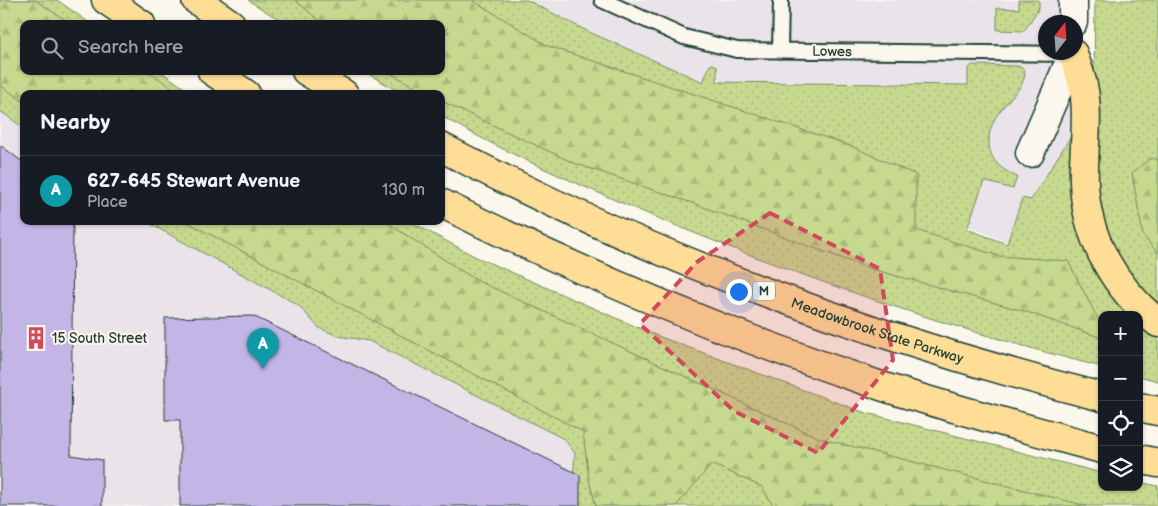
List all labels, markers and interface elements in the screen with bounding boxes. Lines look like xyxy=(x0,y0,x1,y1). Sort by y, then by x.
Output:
north arrow xyxy=(1038,15,1083,60)
search box xyxy=(20,20,445,75)
icon: search xyxy=(38,34,66,62)
text: Search here xyxy=(78,36,183,59)
street label: Lowes xyxy=(812,43,852,60)
text: Nearby xyxy=(40,110,110,135)
text: 627-645 Stewart Avenue xyxy=(87,170,300,193)
text: A xyxy=(51,181,61,200)
text: 130 m xyxy=(382,181,425,200)
text: Place xyxy=(87,193,128,212)
your location xyxy=(726,279,752,305)
road number: M xyxy=(753,282,775,300)
street label: Meadowbrook State Parkway xyxy=(789,294,966,367)
map controls xyxy=(1098,311,1143,491)
button: + xyxy=(1098,311,1143,356)
building icon: 15 South Street xyxy=(23,325,49,351)
pin: A xyxy=(247,328,279,369)
place label: 15 South Street xyxy=(52,330,148,347)
button: − xyxy=(1098,356,1143,401)
button: locate xyxy=(1098,401,1143,446)
button: layers xyxy=(1098,446,1143,491)

